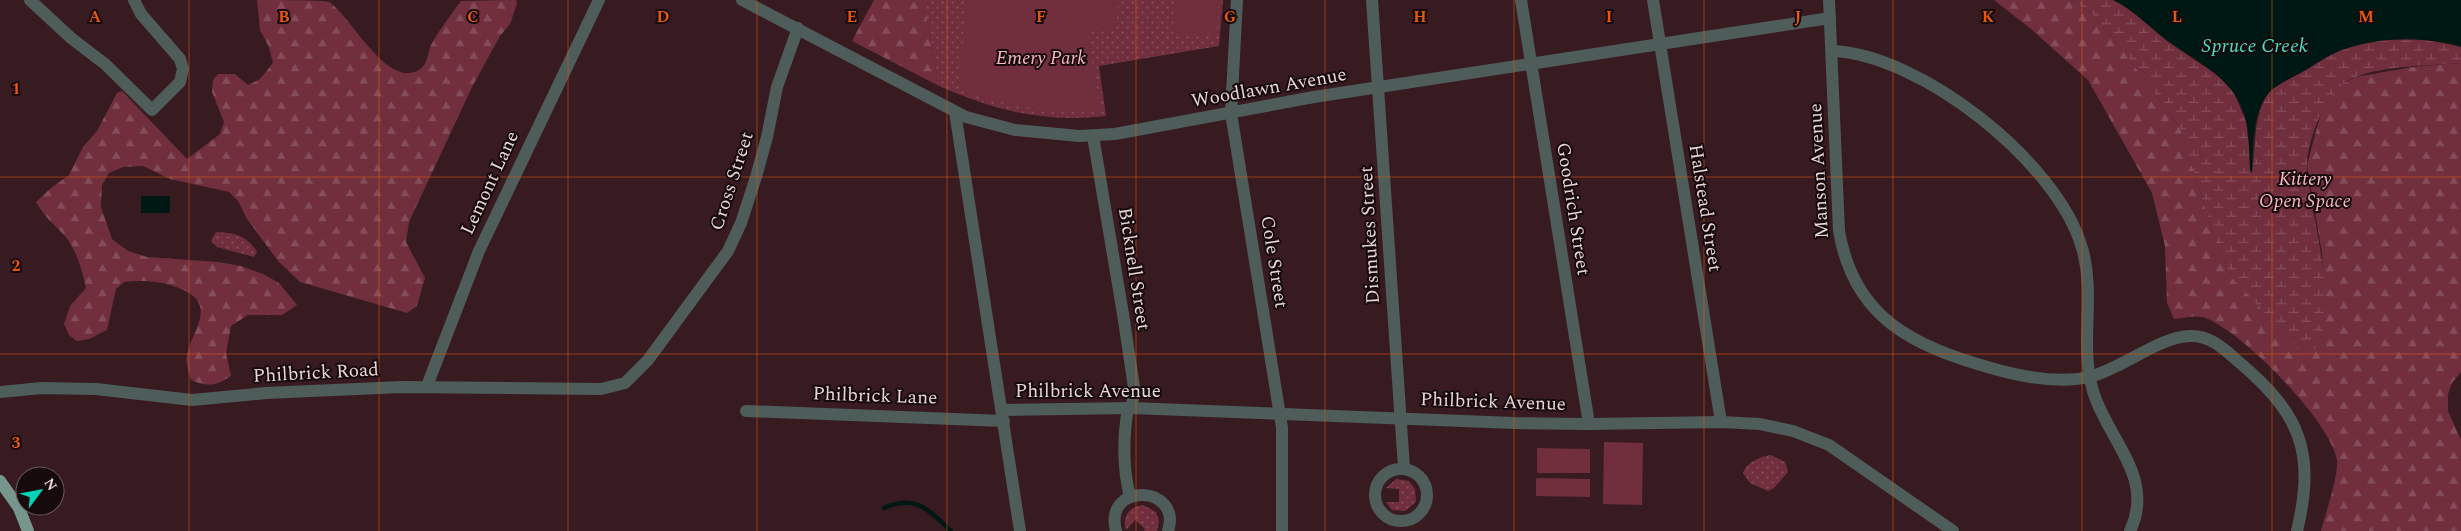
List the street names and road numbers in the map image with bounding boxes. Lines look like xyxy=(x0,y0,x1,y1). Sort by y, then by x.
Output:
street label: Woodlawn Avenue xyxy=(1189,60,1349,116)
street label: Manson Avenue xyxy=(1801,103,1837,239)
street label: Lemont Lane xyxy=(453,126,527,240)
street label: Cross Street xyxy=(702,128,762,234)
street label: Goodrich Street xyxy=(1548,140,1598,278)
street label: Halstead Street xyxy=(1681,142,1729,274)
street label: Dismukes Street xyxy=(1352,165,1388,305)
street label: Bicknell Street xyxy=(1110,205,1158,333)
street label: Cole Street xyxy=(1252,214,1296,311)
street label: Philbrick Road xyxy=(252,355,380,391)
street label: Philbrick Avenue xyxy=(1015,377,1161,406)
street label: Philbrick Lane xyxy=(812,379,938,413)
street label: Philbrick Avenue xyxy=(1420,385,1566,419)

